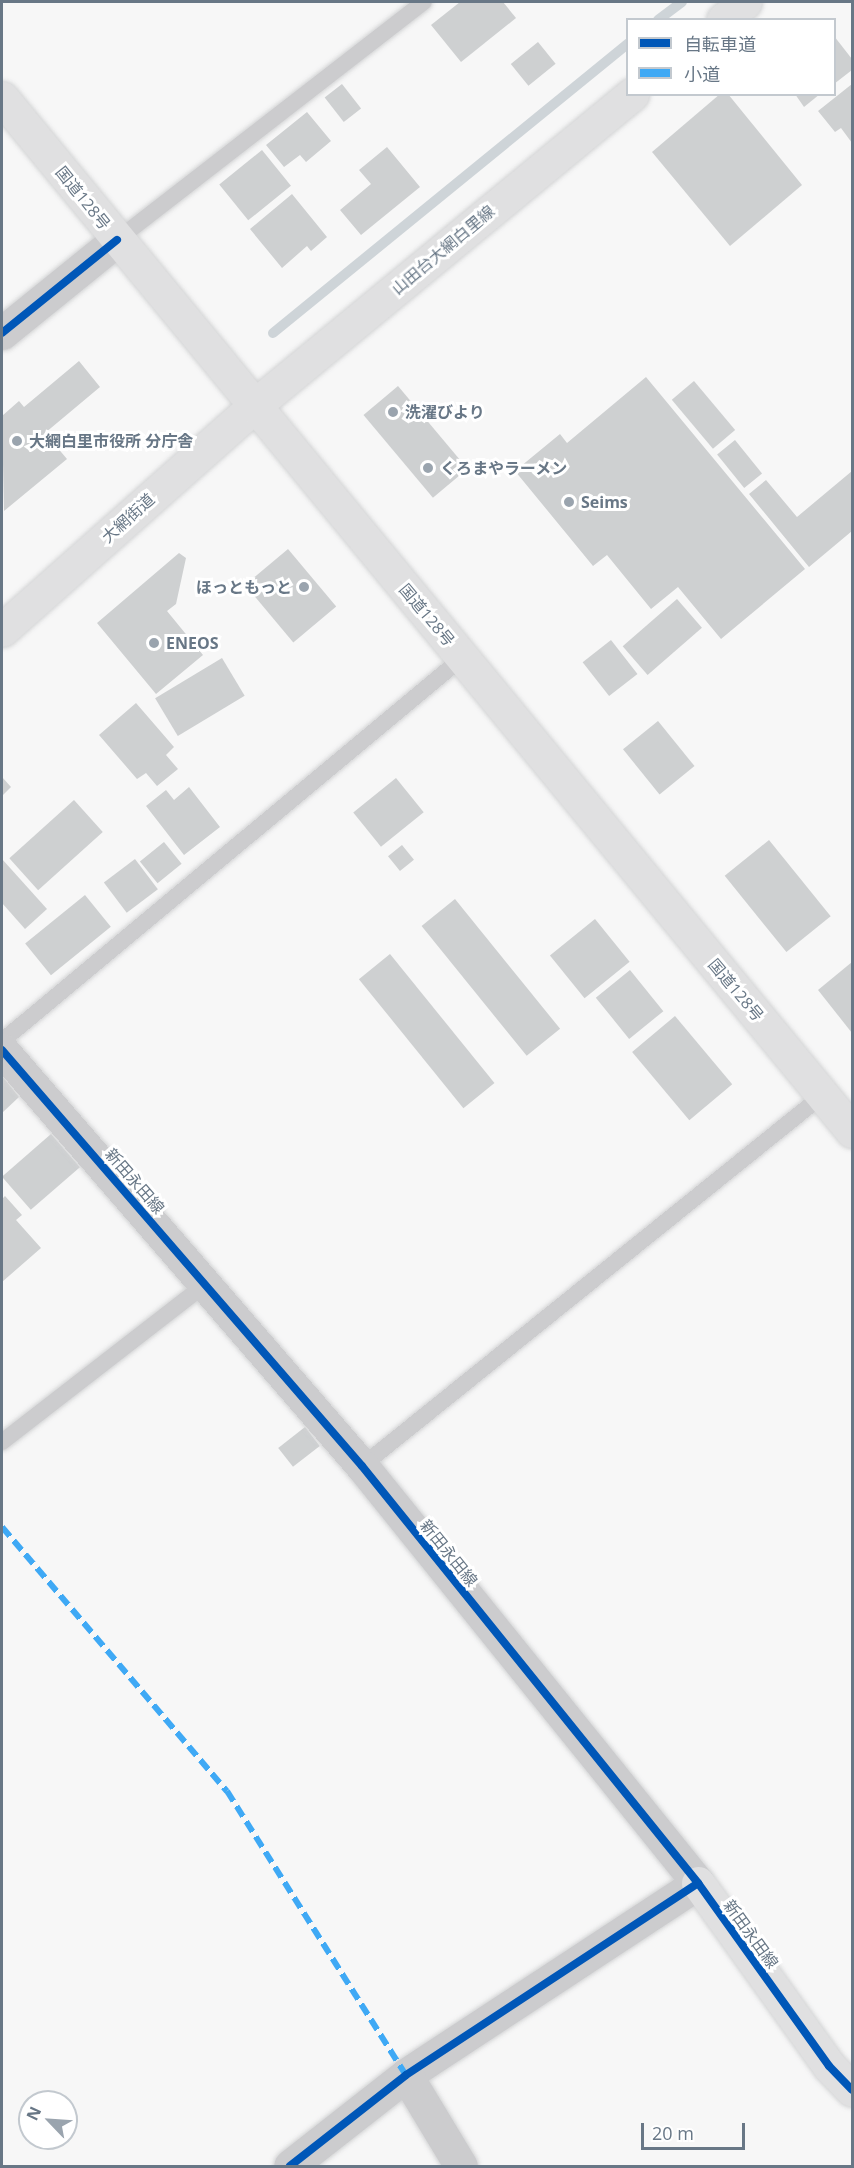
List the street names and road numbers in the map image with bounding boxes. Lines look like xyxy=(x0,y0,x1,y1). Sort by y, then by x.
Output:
street label: 国道128号 xyxy=(52,163,114,233)
street label: 山田台大網白里線 xyxy=(388,202,498,298)
street label: 大網街道 xyxy=(98,489,158,547)
street label: 国道128号 xyxy=(395,580,459,650)
street label: 国道128号 xyxy=(704,955,768,1025)
street label: 新田永田線 xyxy=(102,1145,168,1217)
street label: 新田永田線 xyxy=(416,1516,482,1590)
street label: 新田永田線 xyxy=(720,1896,782,1972)

